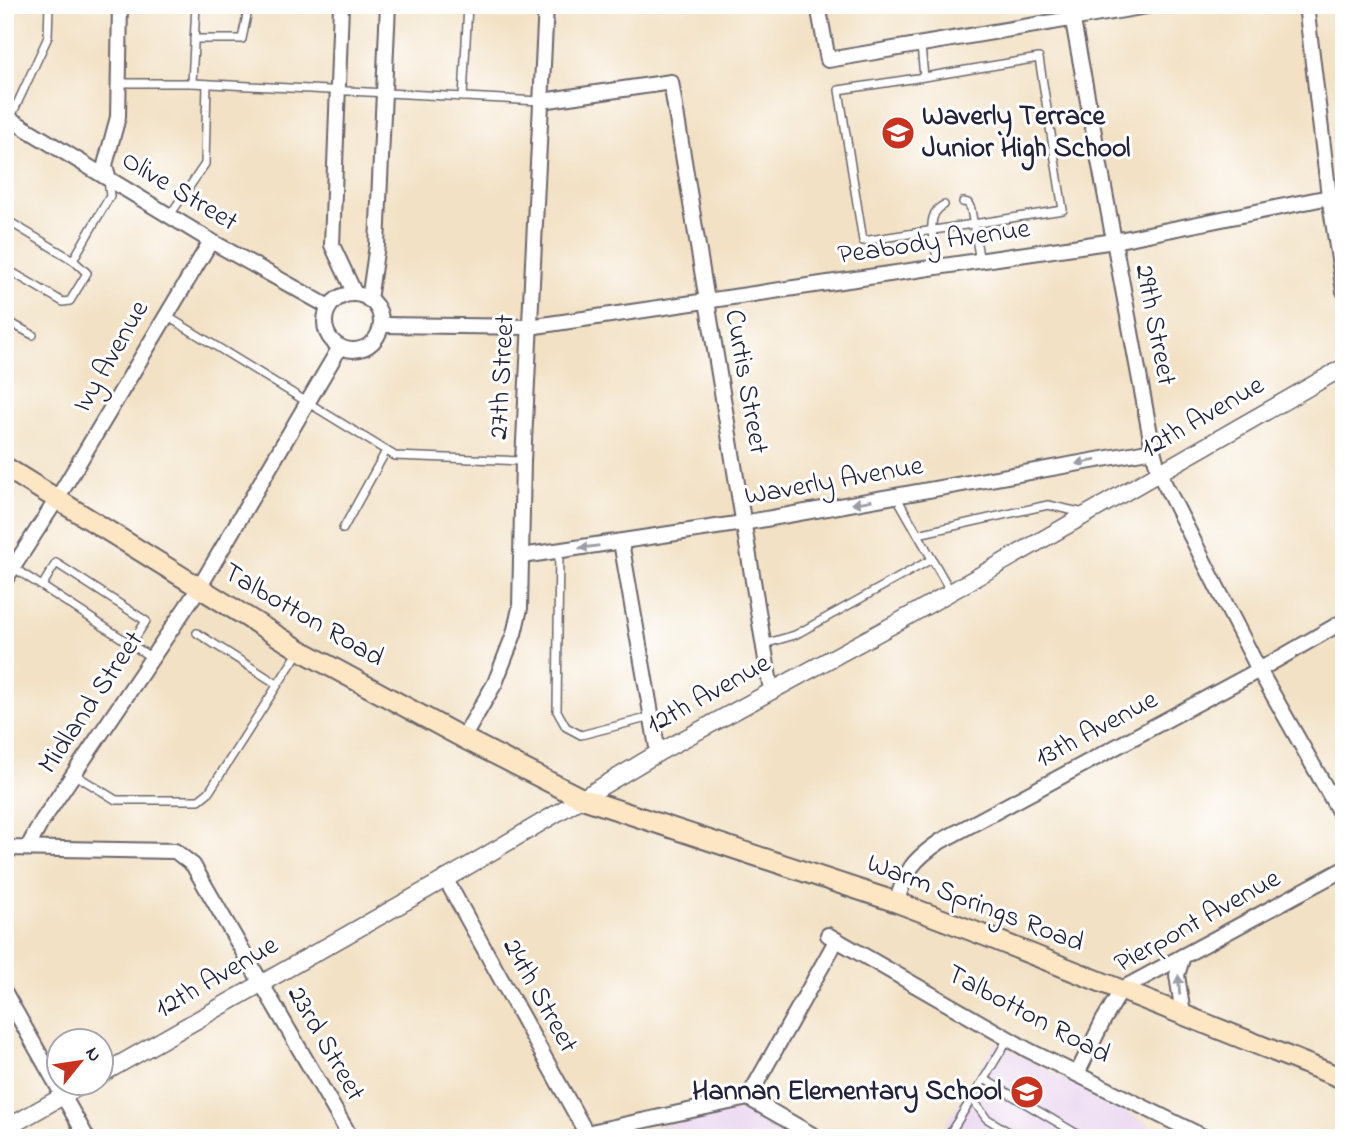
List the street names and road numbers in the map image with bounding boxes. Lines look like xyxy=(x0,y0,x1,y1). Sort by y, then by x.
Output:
street label: Olive Street xyxy=(113,141,245,243)
street label: Peabody Avenue xyxy=(835,209,1033,277)
street label: 29th Street xyxy=(1122,261,1186,389)
street label: Ivy Avenue xyxy=(63,293,161,421)
street label: Curtis Street xyxy=(712,306,778,458)
street label: 27th Street xyxy=(479,313,527,441)
street label: 12th Avenue xyxy=(1134,366,1273,470)
street label: Waverly Avenue xyxy=(741,446,927,518)
street label: Talbotton Road xyxy=(215,553,392,679)
street label: Midland Street xyxy=(29,623,155,783)
street label: 12th Avenue xyxy=(639,644,779,746)
street label: 13th Avenue xyxy=(1028,680,1166,780)
street label: Warm Springs Road xyxy=(860,844,1090,964)
street label: Pierpont Avenue xyxy=(1107,859,1289,985)
street label: 12th Avenue xyxy=(148,926,287,1030)
street label: 24th Street xyxy=(491,931,587,1061)
street label: Talbotton Road xyxy=(939,955,1117,1076)
street label: 23rd Street xyxy=(275,979,375,1109)

